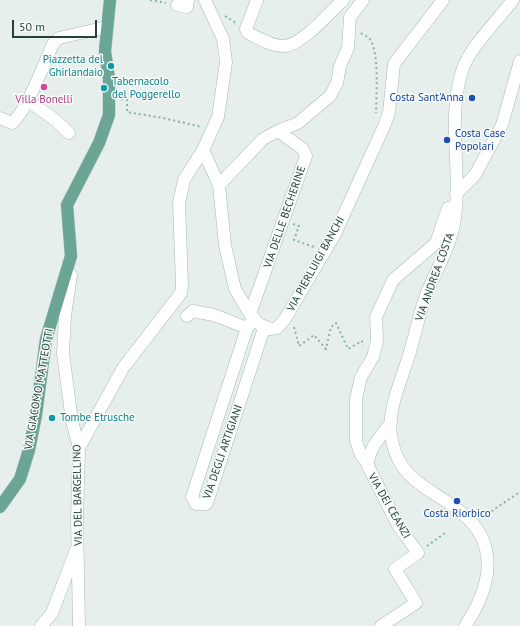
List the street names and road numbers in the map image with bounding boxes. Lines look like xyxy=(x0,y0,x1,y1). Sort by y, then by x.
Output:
street label: VIA DELLE BECHERINE xyxy=(261,164,309,270)
street label: VIA PIERLUIGI BANCHI xyxy=(284,214,348,314)
street label: VIA ANDREA COSTA xyxy=(413,231,457,323)
street label: VIA GIACOMO MATTEOTTI xyxy=(22,327,56,451)
street label: VIA DEGLI ARTIGIANI xyxy=(201,403,245,501)
street label: VIA DEL BARGELLINO xyxy=(71,444,85,546)
street label: VIA DEI CEANZI xyxy=(365,471,413,541)

